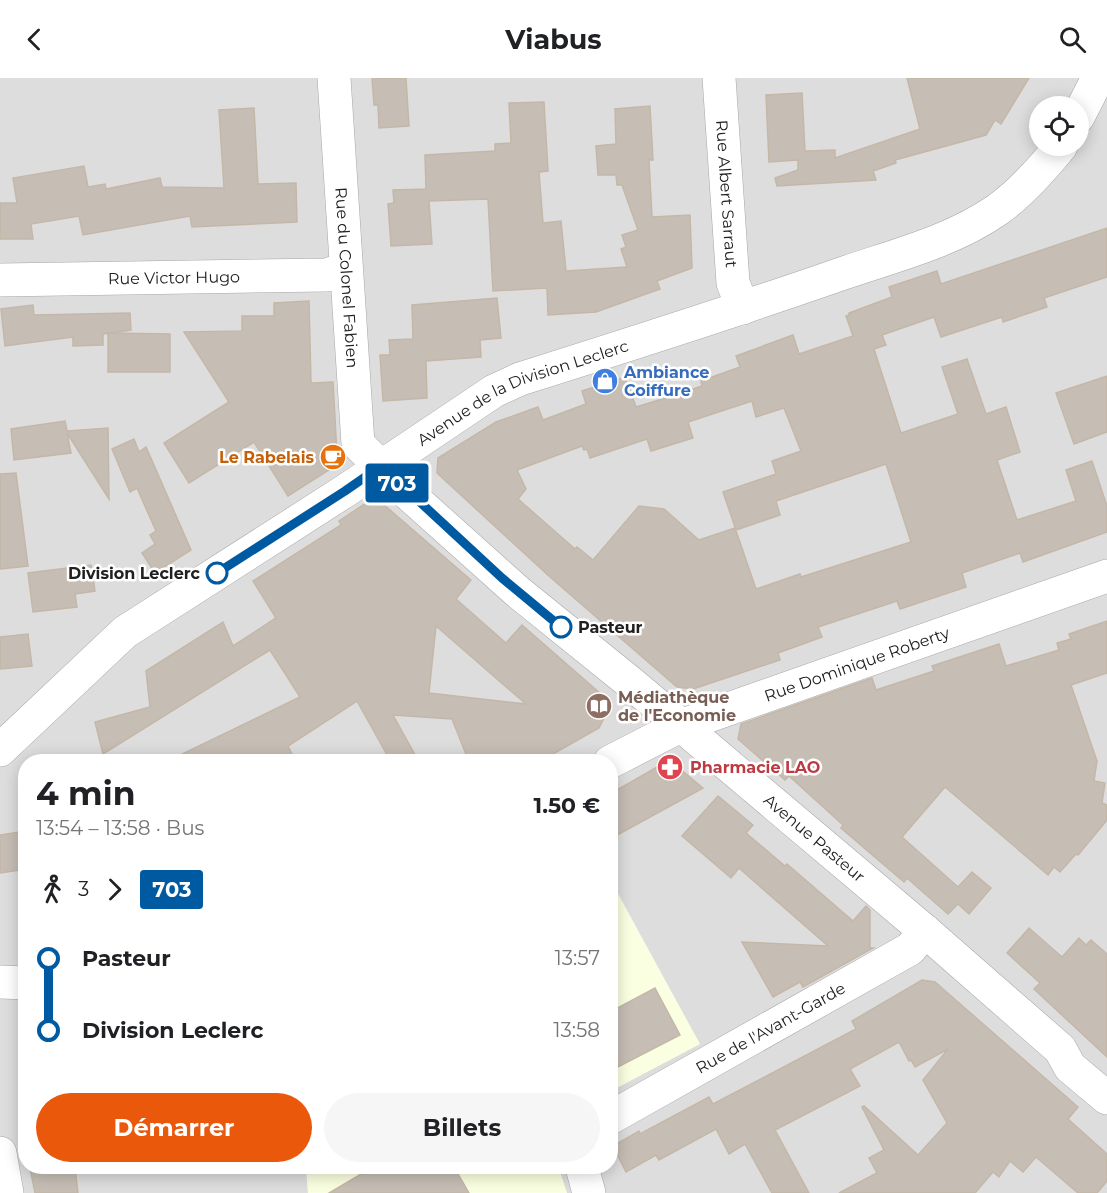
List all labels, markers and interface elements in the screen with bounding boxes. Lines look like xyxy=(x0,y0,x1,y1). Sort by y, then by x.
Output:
icon: back xyxy=(18,23,51,56)
text: Viabus xyxy=(505,23,602,56)
icon: search xyxy=(1056,23,1089,56)
map controls xyxy=(1029,96,1089,156)
button: locate xyxy=(1029,96,1089,156)
street label: Rue Albert Sarraut xyxy=(712,119,741,269)
street label: Rue du Colonel Fabien xyxy=(332,186,363,369)
street label: Rue Victor Hugo xyxy=(108,267,240,288)
street label: Avenue de la Division Leclerc xyxy=(413,336,631,449)
place label: Ambiance Coiffure xyxy=(623,363,709,400)
shop icon: Ambiance Coiffure xyxy=(590,366,620,396)
cafe icon: Le Rabelais xyxy=(318,442,348,472)
place label: Le Rabelais xyxy=(219,448,315,467)
line badge: 703 xyxy=(362,464,432,502)
text: 703 xyxy=(377,471,417,496)
marker: Division Leclerc xyxy=(206,562,228,584)
place label: Division Leclerc xyxy=(68,564,201,583)
marker: Pasteur xyxy=(550,616,572,638)
place label: Pasteur xyxy=(578,618,643,637)
street label: Rue Dominique Roberty xyxy=(762,623,952,705)
place label: Médiathèque de l'Economie xyxy=(618,688,736,725)
library icon: Médiathèque de l'Economie xyxy=(584,691,614,721)
pharmacy icon: Pharmacie LAO xyxy=(655,752,685,782)
place label: Pharmacie LAO xyxy=(690,758,820,777)
text: 4 min xyxy=(36,773,135,813)
street label: Avenue Pasteur xyxy=(760,790,869,886)
text: 1.50 € xyxy=(534,792,600,819)
text: 13:54 – 13:58 · Bus xyxy=(36,816,204,840)
icon: walk xyxy=(36,873,69,906)
icon: forward xyxy=(98,873,131,906)
text: 3 xyxy=(78,877,89,901)
text: 703 xyxy=(152,877,191,902)
text: Pasteur xyxy=(82,945,171,972)
text: 13:57 xyxy=(554,946,600,970)
street label: Rue de l'Avant-Garde xyxy=(692,978,848,1077)
text: Division Leclerc xyxy=(82,1017,264,1044)
text: 13:58 xyxy=(553,1018,600,1042)
button: Démarrer xyxy=(36,1093,312,1162)
button: Billets xyxy=(324,1093,600,1162)

